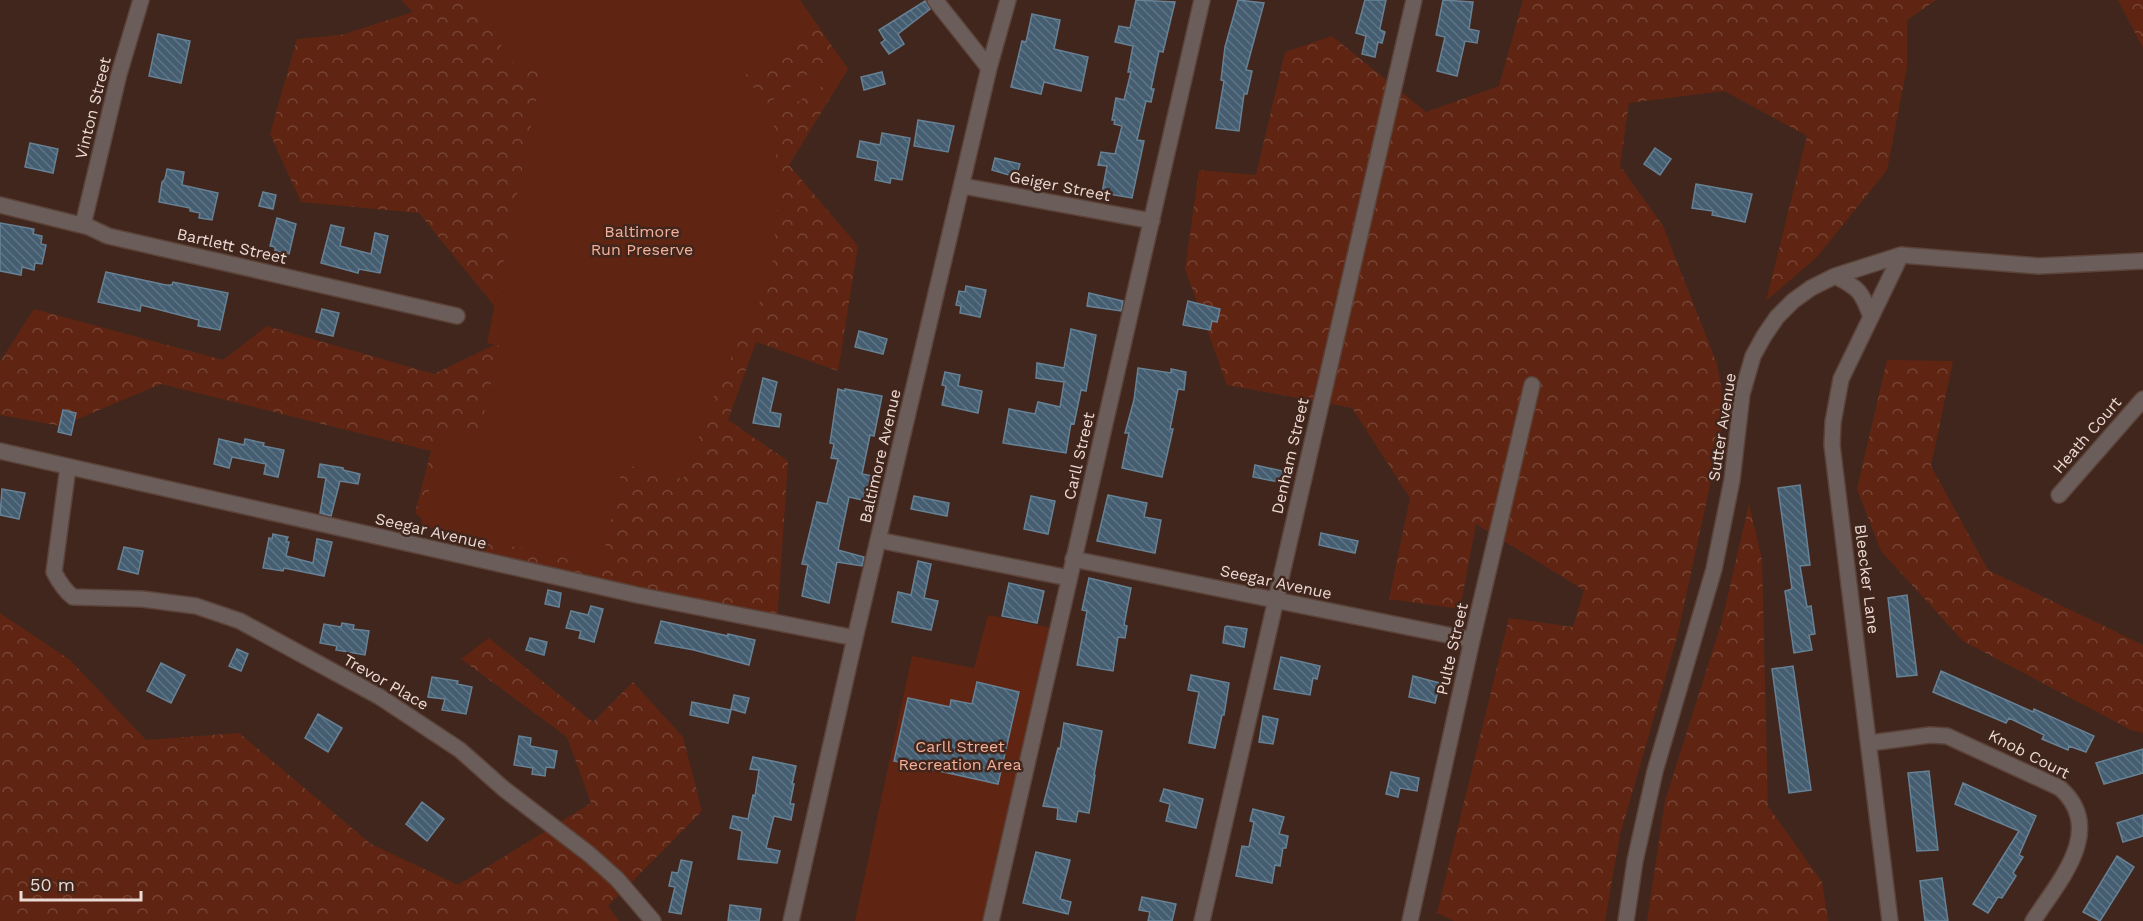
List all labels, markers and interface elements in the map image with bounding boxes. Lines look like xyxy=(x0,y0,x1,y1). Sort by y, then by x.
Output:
street label: Vinton Street xyxy=(71,55,115,161)
street label: Geiger Street xyxy=(1008,167,1112,205)
park label: Baltimore Run Preserve xyxy=(591,222,693,259)
street label: Bartlett Street xyxy=(175,224,289,268)
street label: Sutter Avenue xyxy=(1704,372,1740,482)
street label: Baltimore Avenue xyxy=(855,387,905,525)
street label: Heath Court xyxy=(2049,393,2125,477)
street label: Denham Street xyxy=(1267,396,1313,516)
street label: Carll Street xyxy=(1060,410,1098,502)
street label: Seegar Avenue xyxy=(373,509,489,553)
street label: Bleecker Lane xyxy=(1851,523,1883,635)
street label: Seegar Avenue xyxy=(1218,561,1334,603)
street label: Pulte Street xyxy=(1432,601,1472,697)
street label: Trevor Place xyxy=(340,650,432,714)
street label: Knob Court xyxy=(1985,725,2073,783)
park label: Carll Street Recreation Area xyxy=(898,737,1022,774)
scale bar xyxy=(21,864,141,902)
text: 50 m xyxy=(30,874,75,895)

